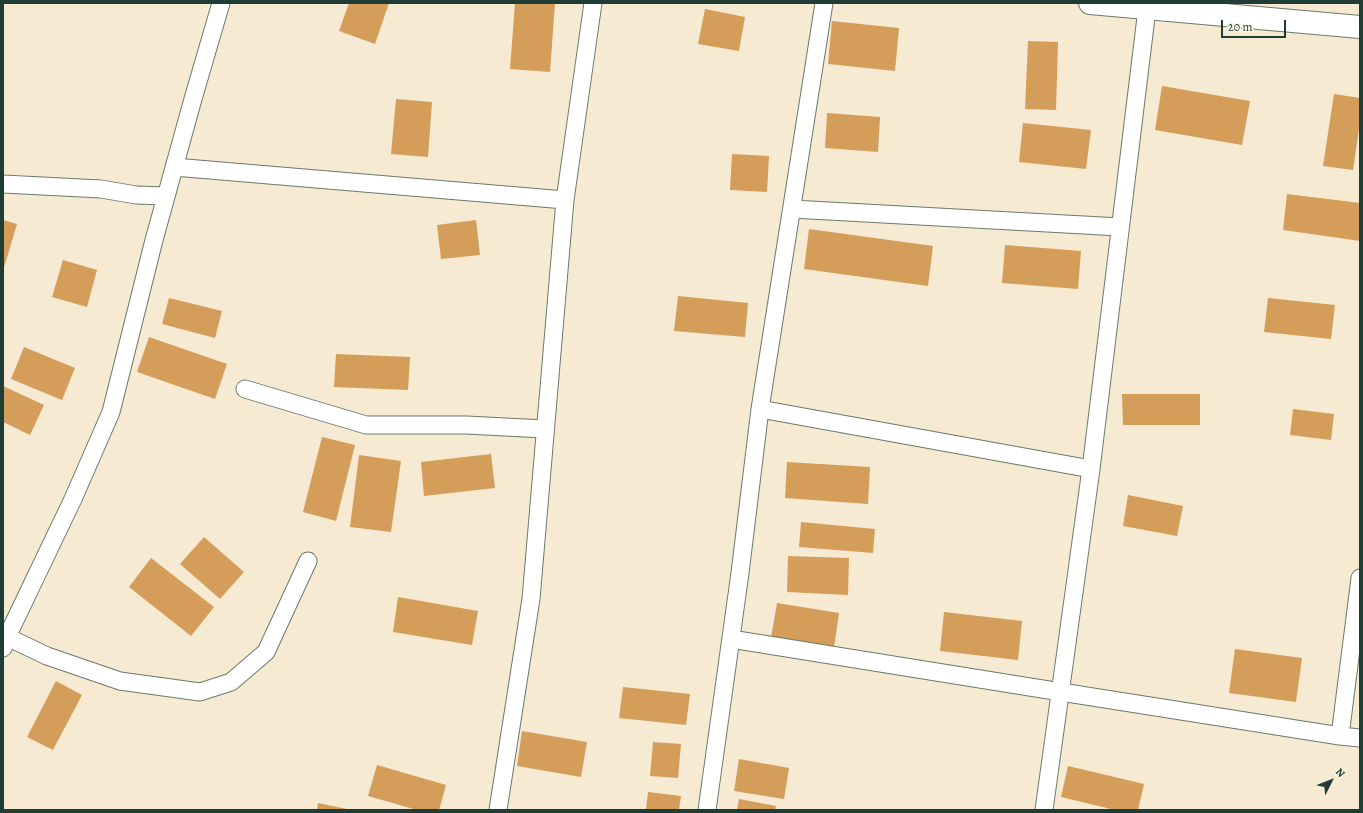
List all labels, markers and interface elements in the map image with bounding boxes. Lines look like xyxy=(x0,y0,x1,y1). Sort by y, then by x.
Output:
scale bar xyxy=(1223,12,1288,38)
text: 20 m xyxy=(1228,19,1252,35)
north arrow xyxy=(1311,761,1351,801)
text: N xyxy=(1332,765,1349,781)

